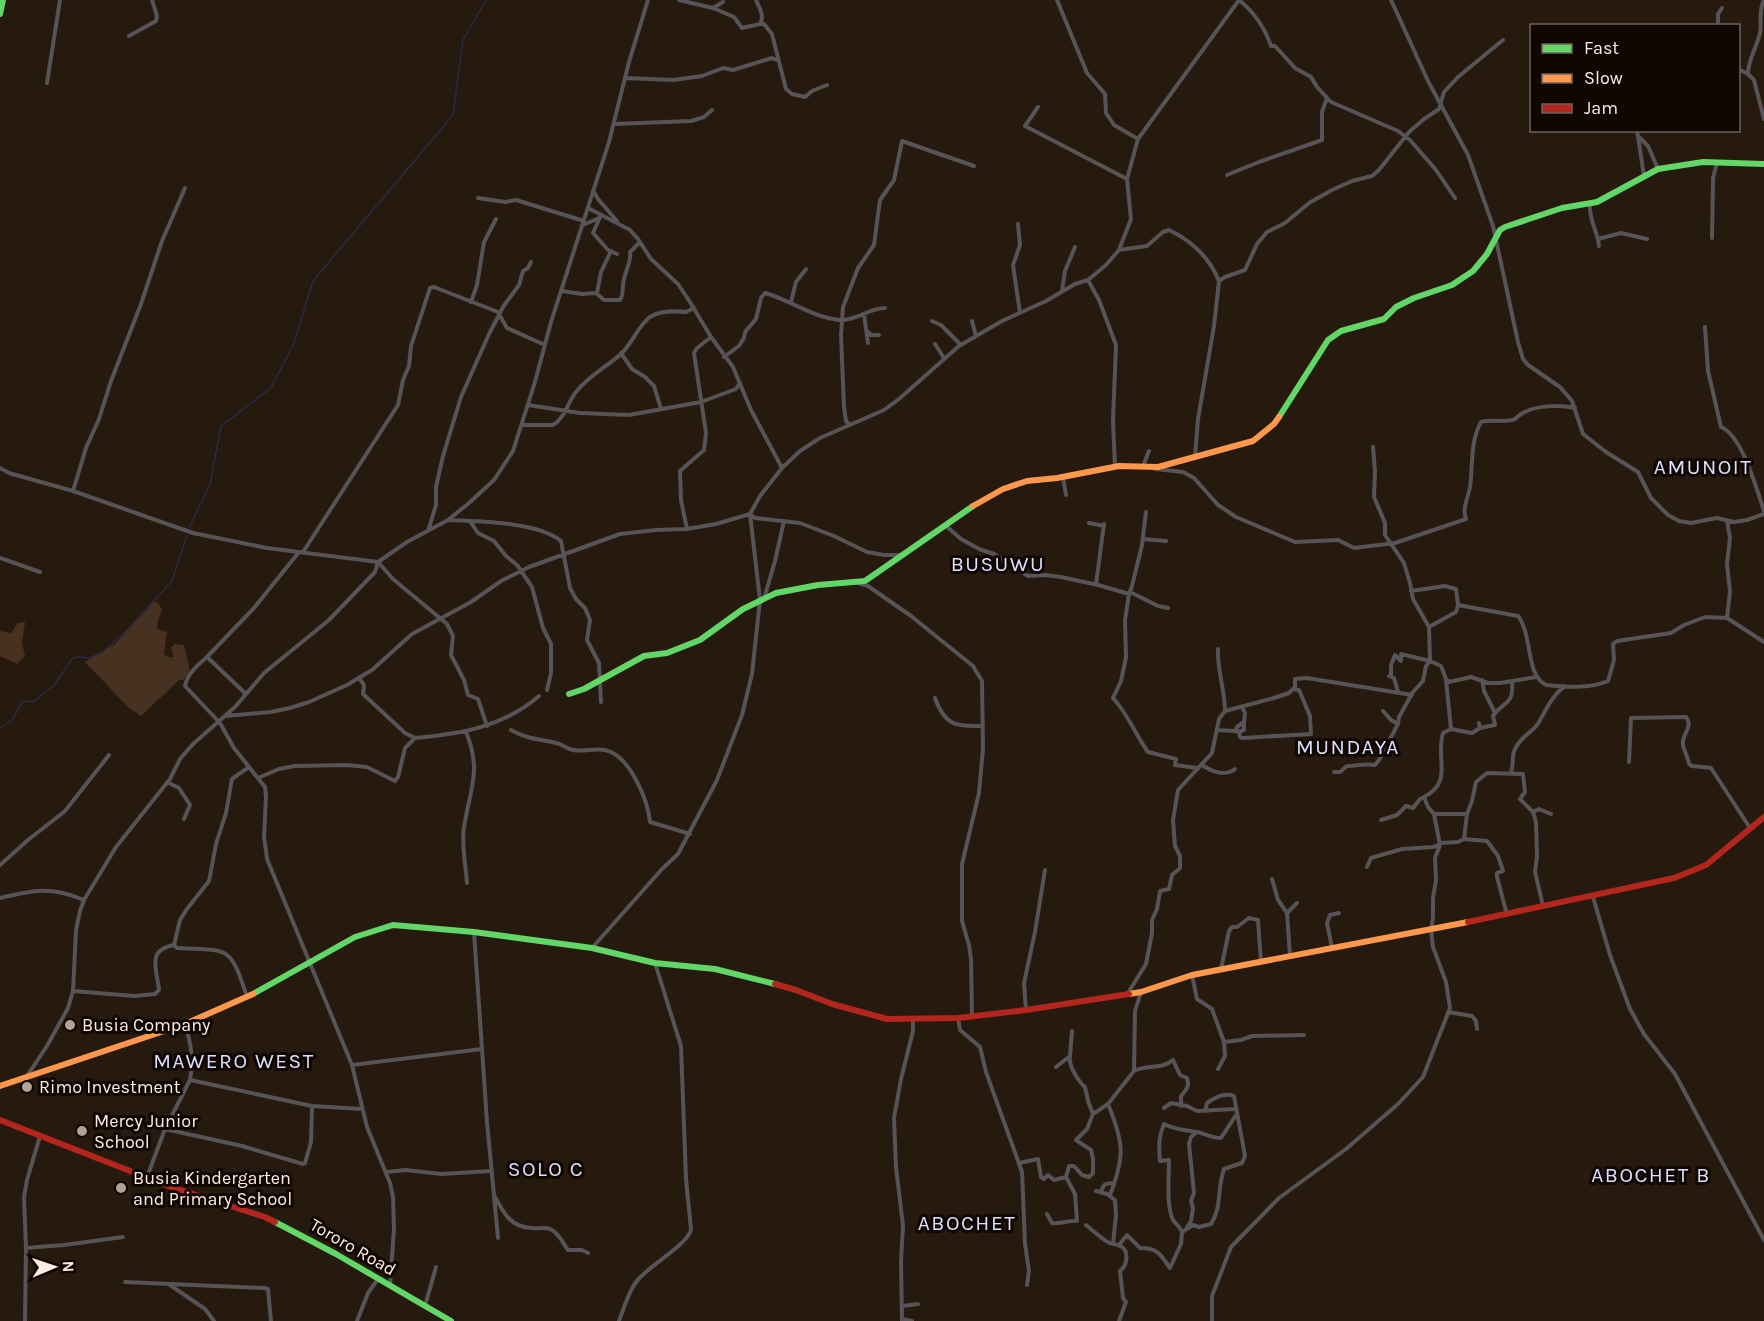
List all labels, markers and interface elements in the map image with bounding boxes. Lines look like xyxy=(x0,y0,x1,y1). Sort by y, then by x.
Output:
legend xyxy=(1530,24,1740,132)
text: Fast xyxy=(1584,37,1619,59)
text: Slow xyxy=(1584,67,1623,89)
text: Jam xyxy=(1584,97,1618,119)
district label: AMUNOIT xyxy=(1654,455,1752,479)
district label: BUSUWU xyxy=(951,552,1045,576)
district label: MUNDAYA xyxy=(1296,735,1400,759)
place label: Busia Company xyxy=(82,1014,211,1036)
marker: Busia Company xyxy=(63,1018,77,1032)
district label: MAWERO WEST xyxy=(153,1049,315,1073)
place label: Rimo Investment xyxy=(39,1076,181,1098)
marker: Rimo Investment xyxy=(20,1080,34,1094)
place label: Mercy Junior School xyxy=(94,1110,198,1153)
marker: Mercy Junior School xyxy=(75,1124,89,1138)
district label: SOLO C xyxy=(508,1157,584,1181)
district label: ABOCHET B xyxy=(1591,1163,1711,1187)
place label: Busia Kindergarten and Primary School xyxy=(133,1167,292,1210)
marker: Busia Kindergarten and Primary School xyxy=(114,1181,128,1195)
district label: ABOCHET xyxy=(918,1211,1016,1235)
street label: Tororo Road xyxy=(306,1214,400,1280)
north arrow xyxy=(24,1237,84,1297)
text: N xyxy=(59,1260,78,1273)

